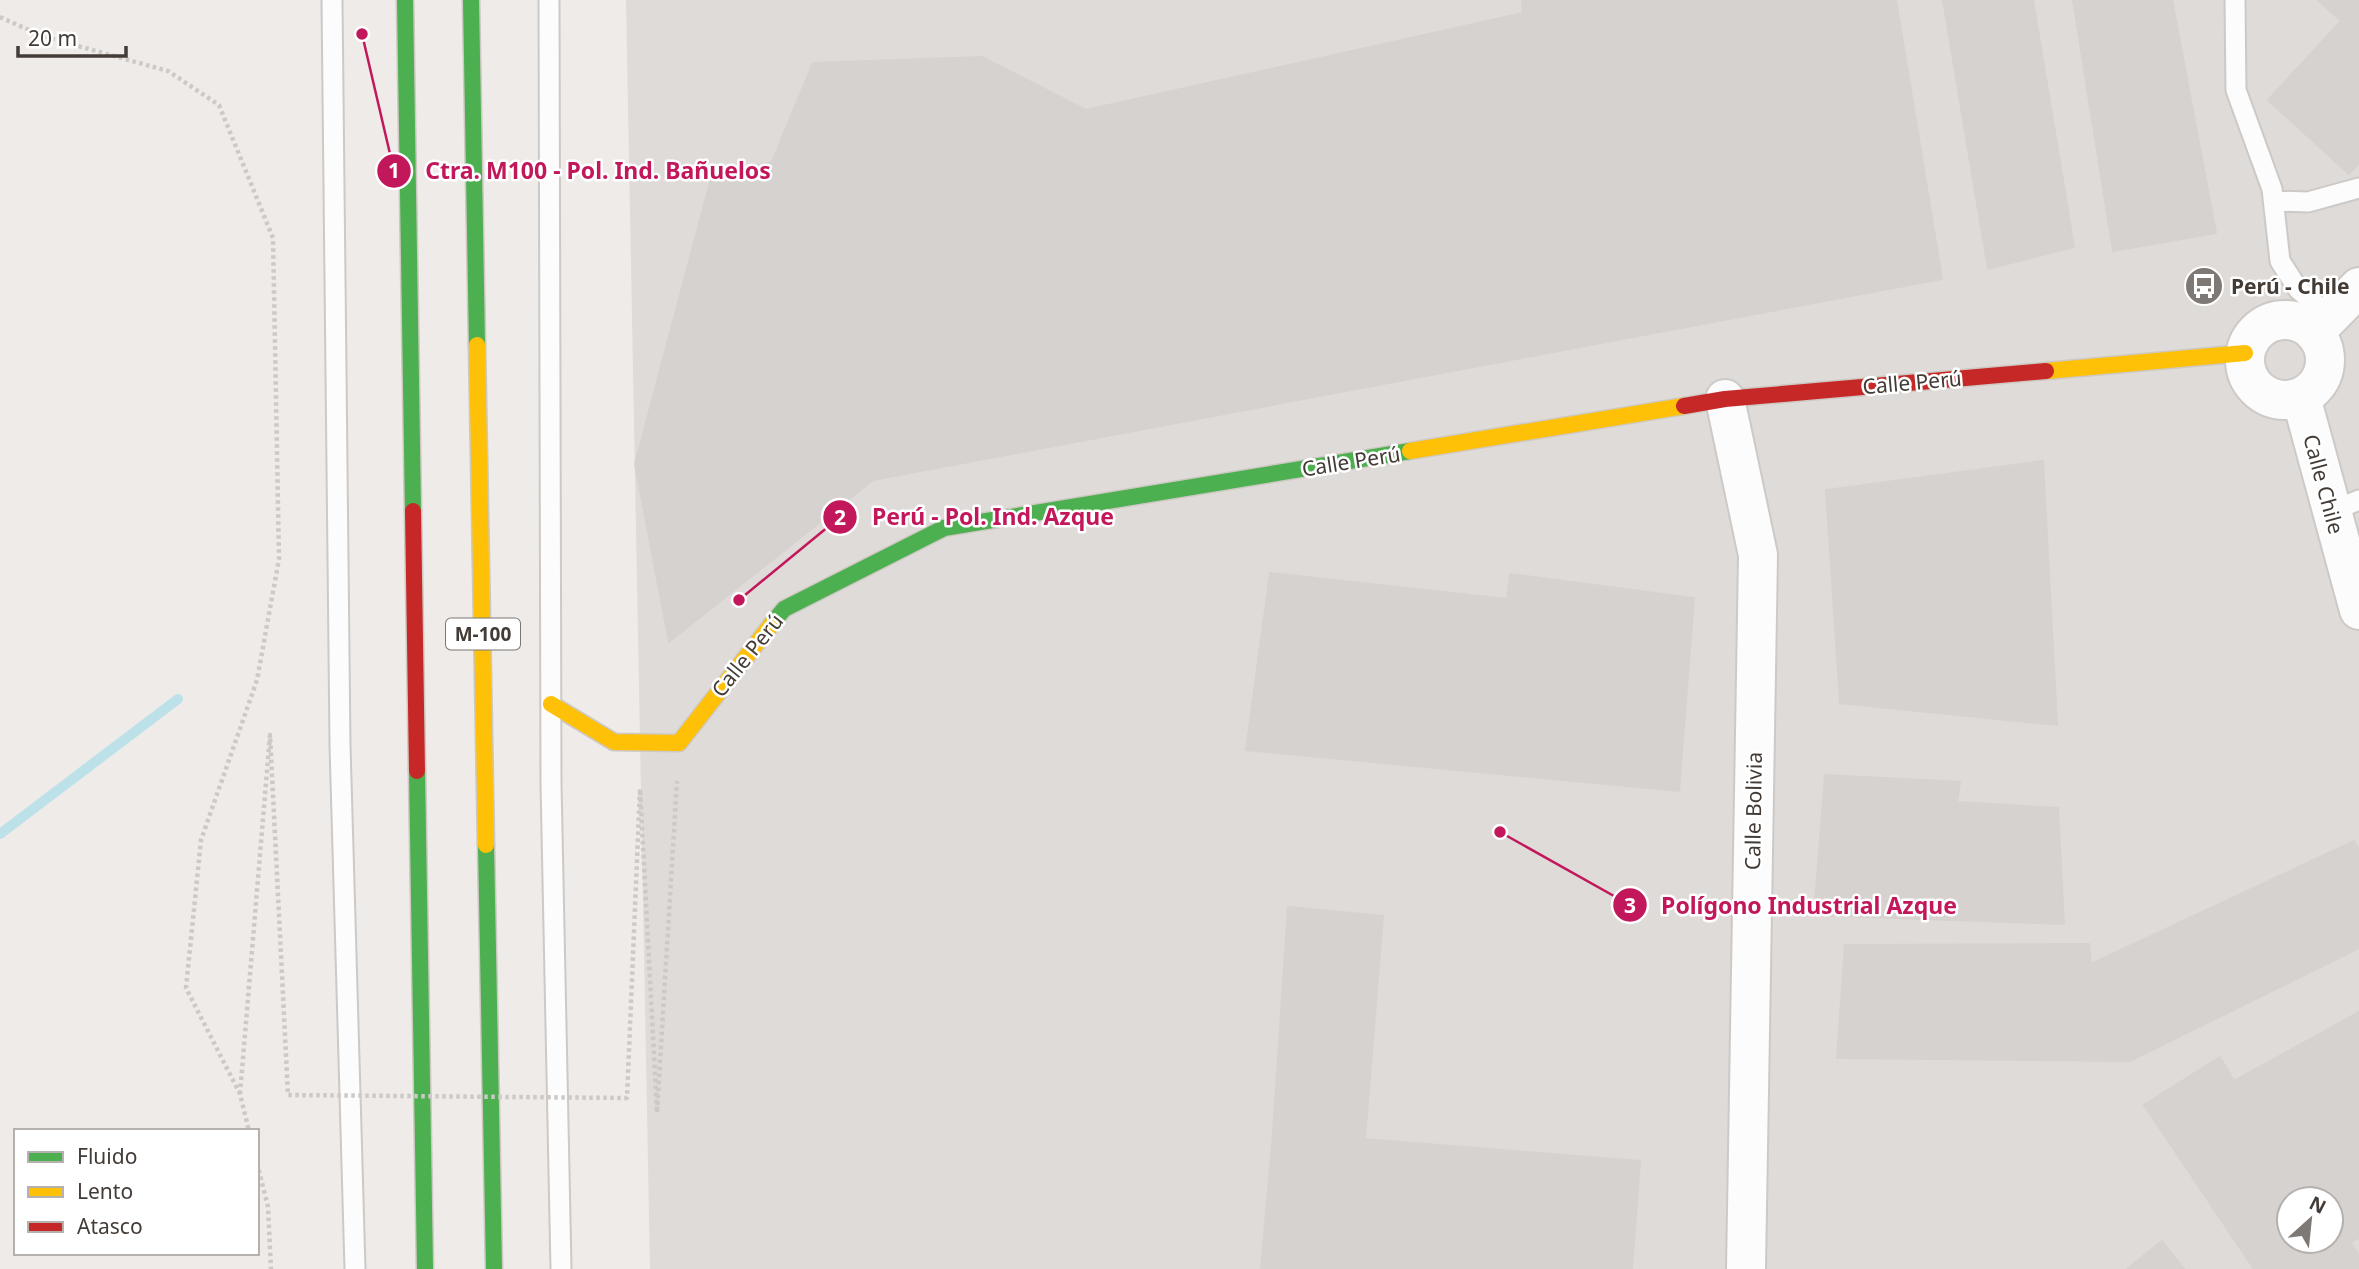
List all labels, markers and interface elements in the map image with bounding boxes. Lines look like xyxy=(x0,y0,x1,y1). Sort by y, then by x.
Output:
scale bar xyxy=(18,14,126,58)
text: 20 m xyxy=(28,24,77,52)
callout: Ctra. M100 - Pol. Ind. Bañuelos xyxy=(377,149,785,193)
text: Ctra. M100 - Pol. Ind. Bañuelos xyxy=(425,154,771,186)
text: 1 xyxy=(388,156,400,184)
bus stop icon: Perú - Chile xyxy=(2183,265,2225,307)
place label: Perú - Chile xyxy=(2231,272,2349,300)
street label: Calle Perú xyxy=(1861,364,1963,400)
street label: Calle Chile xyxy=(2297,431,2351,537)
street label: Calle Perú xyxy=(1300,439,1402,483)
callout: Perú - Pol. Ind. Azque xyxy=(823,495,1128,539)
text: Perú - Pol. Ind. Azque xyxy=(872,500,1114,532)
text: 2 xyxy=(834,503,846,531)
street label: Calle Perú xyxy=(705,608,789,702)
road number: M-100 xyxy=(446,618,520,650)
street label: Calle Bolivia xyxy=(1738,752,1768,870)
callout: Polígono Industrial Azque xyxy=(1612,883,1971,927)
text: Polígono Industrial Azque xyxy=(1661,889,1957,921)
text: 3 xyxy=(1624,891,1636,919)
legend xyxy=(14,1129,259,1255)
text: Fluido xyxy=(77,1142,137,1170)
text: Lento xyxy=(77,1177,133,1205)
north arrow xyxy=(2275,1185,2345,1255)
text: N xyxy=(2305,1190,2331,1220)
text: Atasco xyxy=(77,1212,143,1240)

